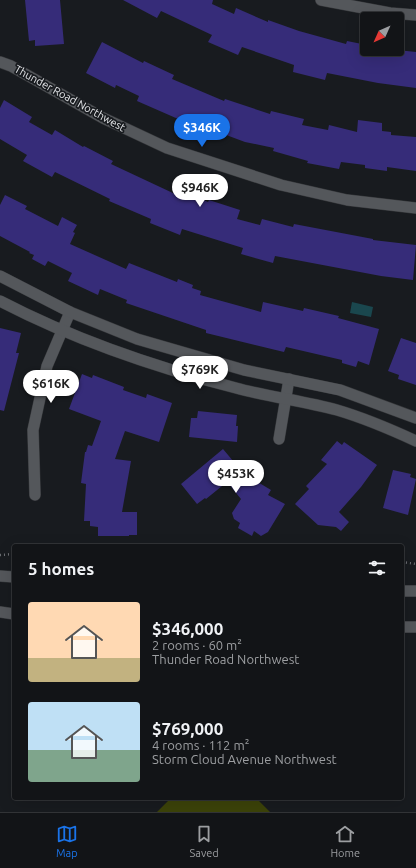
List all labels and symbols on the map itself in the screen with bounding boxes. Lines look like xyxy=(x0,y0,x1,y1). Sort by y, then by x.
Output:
north arrow xyxy=(360,12,404,56)
street label: Thunder Road Northwest xyxy=(13,63,128,134)
pin: $346K xyxy=(174,114,230,148)
pin: $946K xyxy=(172,174,228,208)
pin: $769K xyxy=(172,356,228,390)
pin: $616K xyxy=(23,370,79,404)
pin: $453K xyxy=(208,460,264,494)

